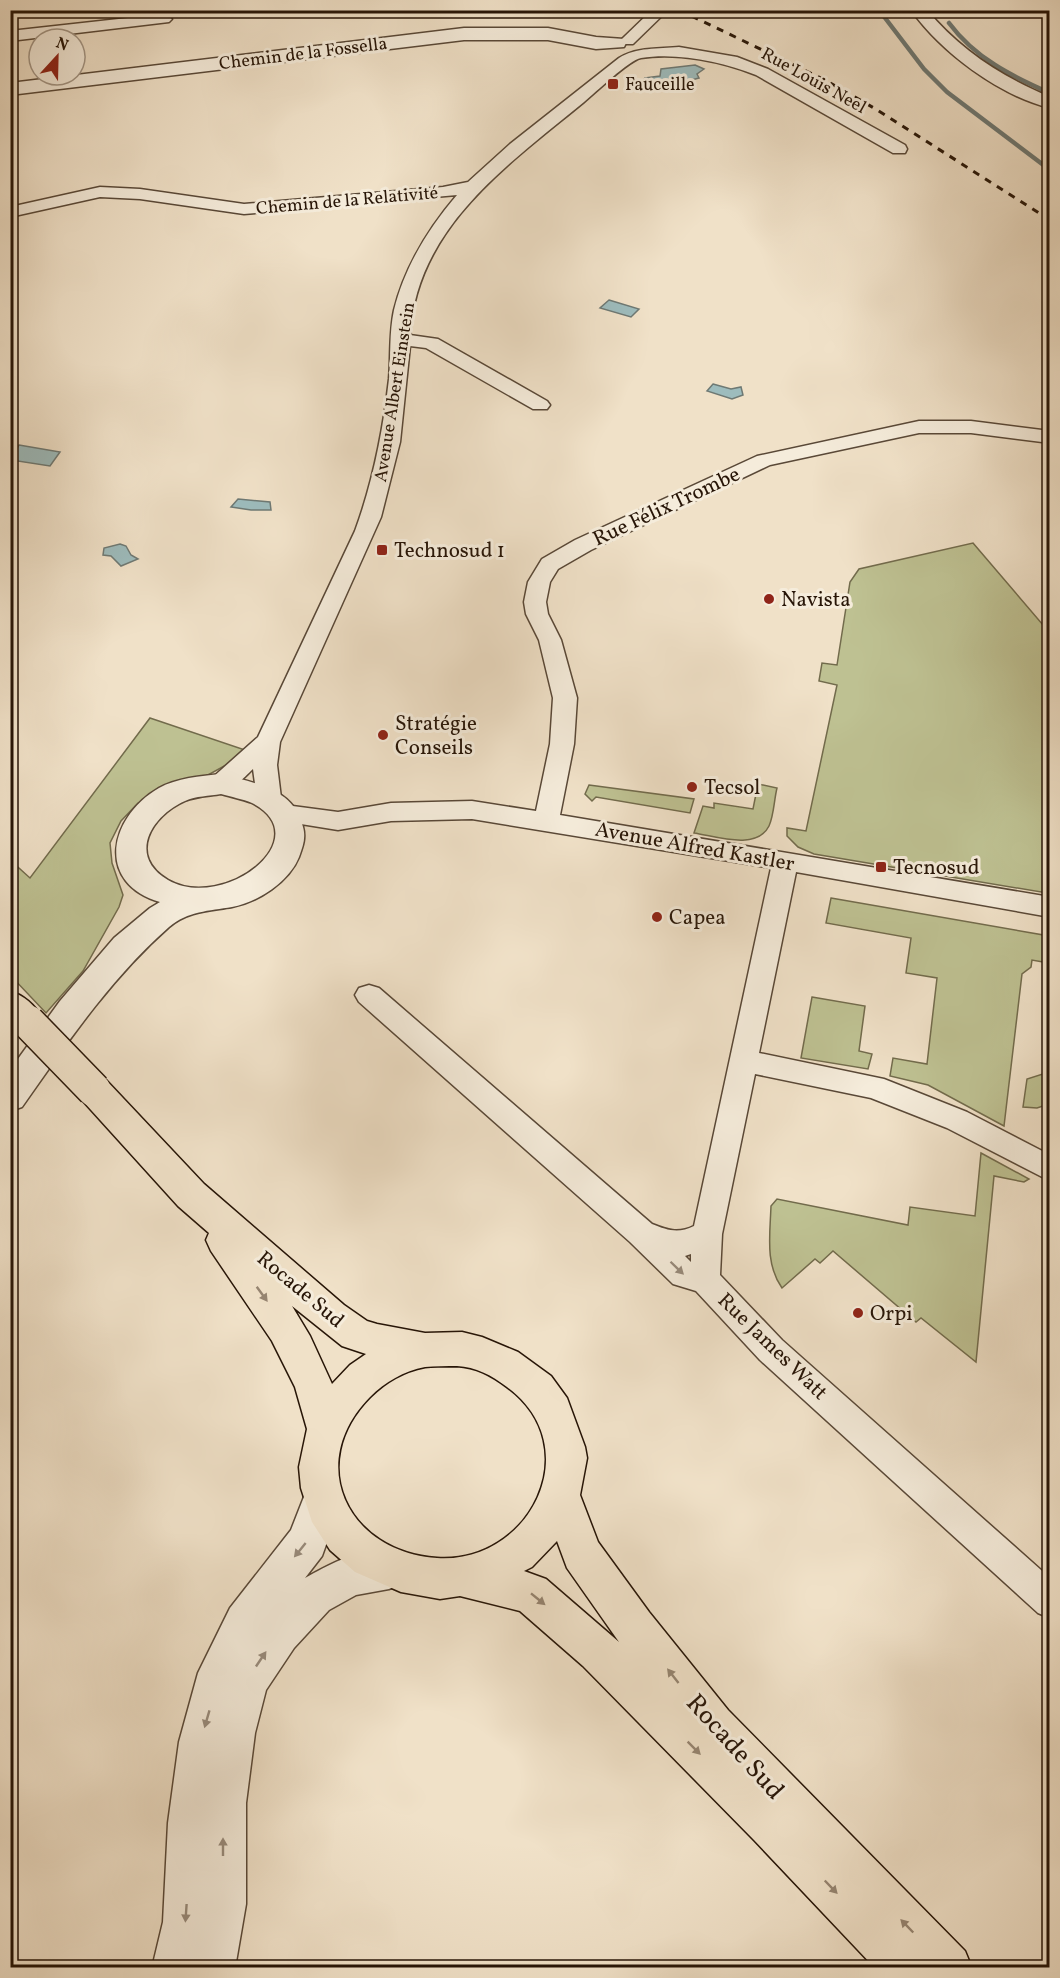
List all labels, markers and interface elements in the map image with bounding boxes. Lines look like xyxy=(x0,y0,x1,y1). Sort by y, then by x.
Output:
north arrow xyxy=(27,27,87,87)
street label: Chemin de la Fossella xyxy=(218,32,389,77)
text: N xyxy=(52,33,72,57)
street label: Rue Louis Neel xyxy=(756,42,870,121)
place label: Fauceille xyxy=(625,73,695,98)
marker: Fauceille xyxy=(606,77,620,91)
street label: Chemin de la Relativité xyxy=(255,181,439,222)
street label: Avenue Albert Einstein xyxy=(369,300,422,484)
street label: Rue Félix Trombe xyxy=(588,460,745,554)
place label: Technosud 1 xyxy=(394,537,505,566)
marker: Technosud 1 xyxy=(375,543,389,557)
place label: Navista xyxy=(781,586,851,615)
marker: Navista xyxy=(762,592,776,606)
place label: Stratégie Conseils xyxy=(395,710,477,763)
marker: Stratégie Conseils xyxy=(376,728,390,742)
place label: Tecsol xyxy=(704,774,760,803)
marker: Tecsol xyxy=(685,780,699,794)
street label: Avenue Alfred Kastler xyxy=(593,816,797,879)
place label: Tecnosud xyxy=(893,854,980,883)
marker: Tecnosud xyxy=(874,860,888,874)
place label: Capea xyxy=(669,904,726,933)
marker: Capea xyxy=(650,910,664,924)
street label: Rocade Sud xyxy=(250,1245,350,1335)
one-way arrow xyxy=(669,1261,683,1275)
one-way arrow xyxy=(256,1285,268,1301)
street label: Rue James Watt xyxy=(710,1287,833,1407)
place label: Orpi xyxy=(870,1300,913,1329)
marker: Orpi xyxy=(851,1306,865,1320)
one-way arrow xyxy=(294,1543,307,1558)
one-way arrow xyxy=(530,1593,545,1605)
one-way arrow xyxy=(255,1651,266,1667)
one-way arrow xyxy=(668,1669,680,1684)
street label: Rocade Sud xyxy=(677,1686,792,1808)
one-way arrow xyxy=(202,1710,211,1728)
one-way arrow xyxy=(687,1740,701,1754)
one-way arrow xyxy=(218,1838,228,1857)
one-way arrow xyxy=(823,1880,837,1894)
one-way arrow xyxy=(181,1903,191,1922)
one-way arrow xyxy=(900,1918,914,1933)

